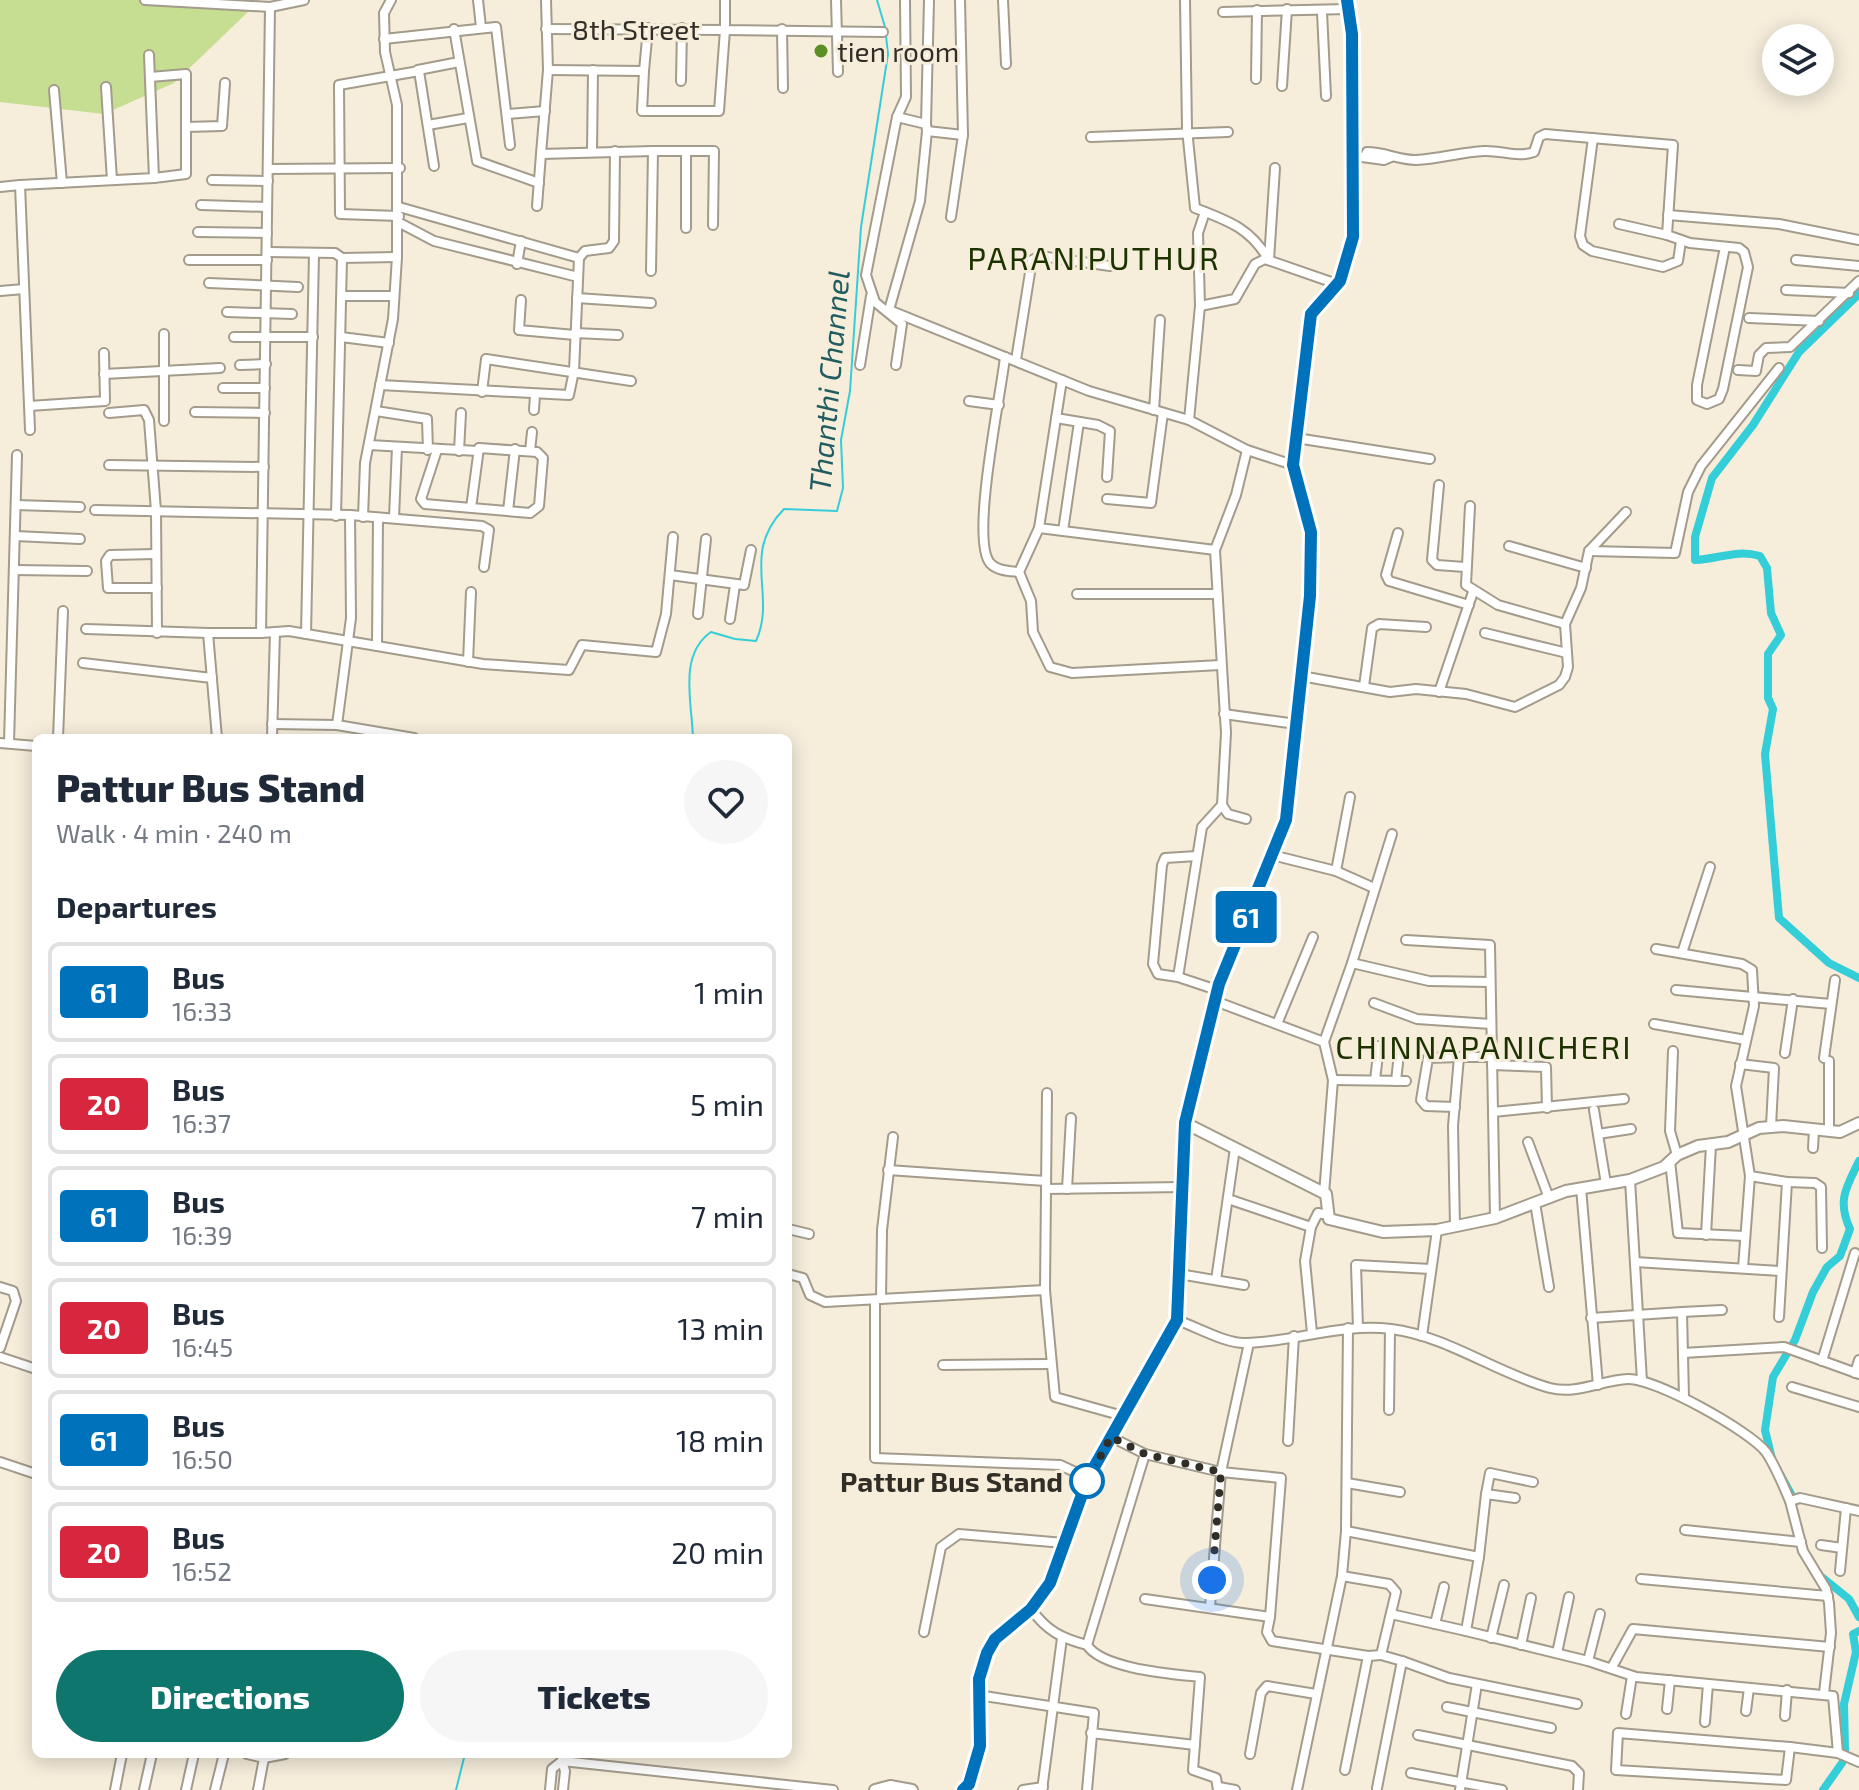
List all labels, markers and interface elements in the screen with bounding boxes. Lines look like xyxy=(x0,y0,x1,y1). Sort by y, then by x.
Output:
street label: 8th Street xyxy=(572,12,700,46)
map controls xyxy=(1762,24,1834,96)
button: layers xyxy=(1762,24,1834,96)
place label: tien room xyxy=(837,34,959,68)
marker: tien room xyxy=(812,42,830,60)
district label: PARANIPUTHUR xyxy=(967,238,1221,276)
water label: Thanthi Channel xyxy=(800,268,856,494)
button: heart xyxy=(684,760,768,844)
text: Pattur Bus Stand xyxy=(56,764,365,810)
text: Walk · 4 min · 240 m xyxy=(56,817,292,848)
text: Departures xyxy=(56,888,217,924)
line badge: 61 xyxy=(1210,891,1282,943)
text: 61 xyxy=(1232,900,1260,934)
text: Bus xyxy=(172,959,225,995)
text: 1 min xyxy=(694,974,764,1010)
text: 61 xyxy=(90,975,118,1009)
text: 16:33 xyxy=(172,995,232,1026)
district label: CHINNAPANICHERI xyxy=(1335,1027,1633,1065)
text: Bus xyxy=(172,1071,225,1107)
text: 5 min xyxy=(690,1086,764,1122)
text: 20 xyxy=(87,1087,121,1121)
text: 16:37 xyxy=(172,1107,231,1138)
text: Bus xyxy=(172,1183,225,1219)
text: 7 min xyxy=(691,1198,764,1234)
text: 61 xyxy=(90,1199,118,1233)
text: 16:39 xyxy=(172,1219,233,1250)
text: Bus xyxy=(172,1295,225,1331)
text: 13 min xyxy=(678,1310,764,1346)
text: 20 xyxy=(87,1311,121,1345)
text: 16:45 xyxy=(172,1331,233,1362)
text: Bus xyxy=(172,1407,225,1443)
text: 18 min xyxy=(676,1422,764,1458)
text: 61 xyxy=(90,1423,118,1457)
text: 16:50 xyxy=(172,1443,233,1474)
place label: Pattur Bus Stand xyxy=(840,1464,1063,1498)
marker: Pattur Bus Stand xyxy=(1070,1464,1104,1498)
text: Bus xyxy=(172,1519,225,1555)
text: 20 min xyxy=(671,1534,764,1570)
text: 20 xyxy=(87,1535,121,1569)
text: 16:52 xyxy=(172,1555,232,1586)
your location xyxy=(1192,1560,1232,1600)
button: Directions xyxy=(56,1650,404,1742)
button: Tickets xyxy=(420,1650,768,1742)

